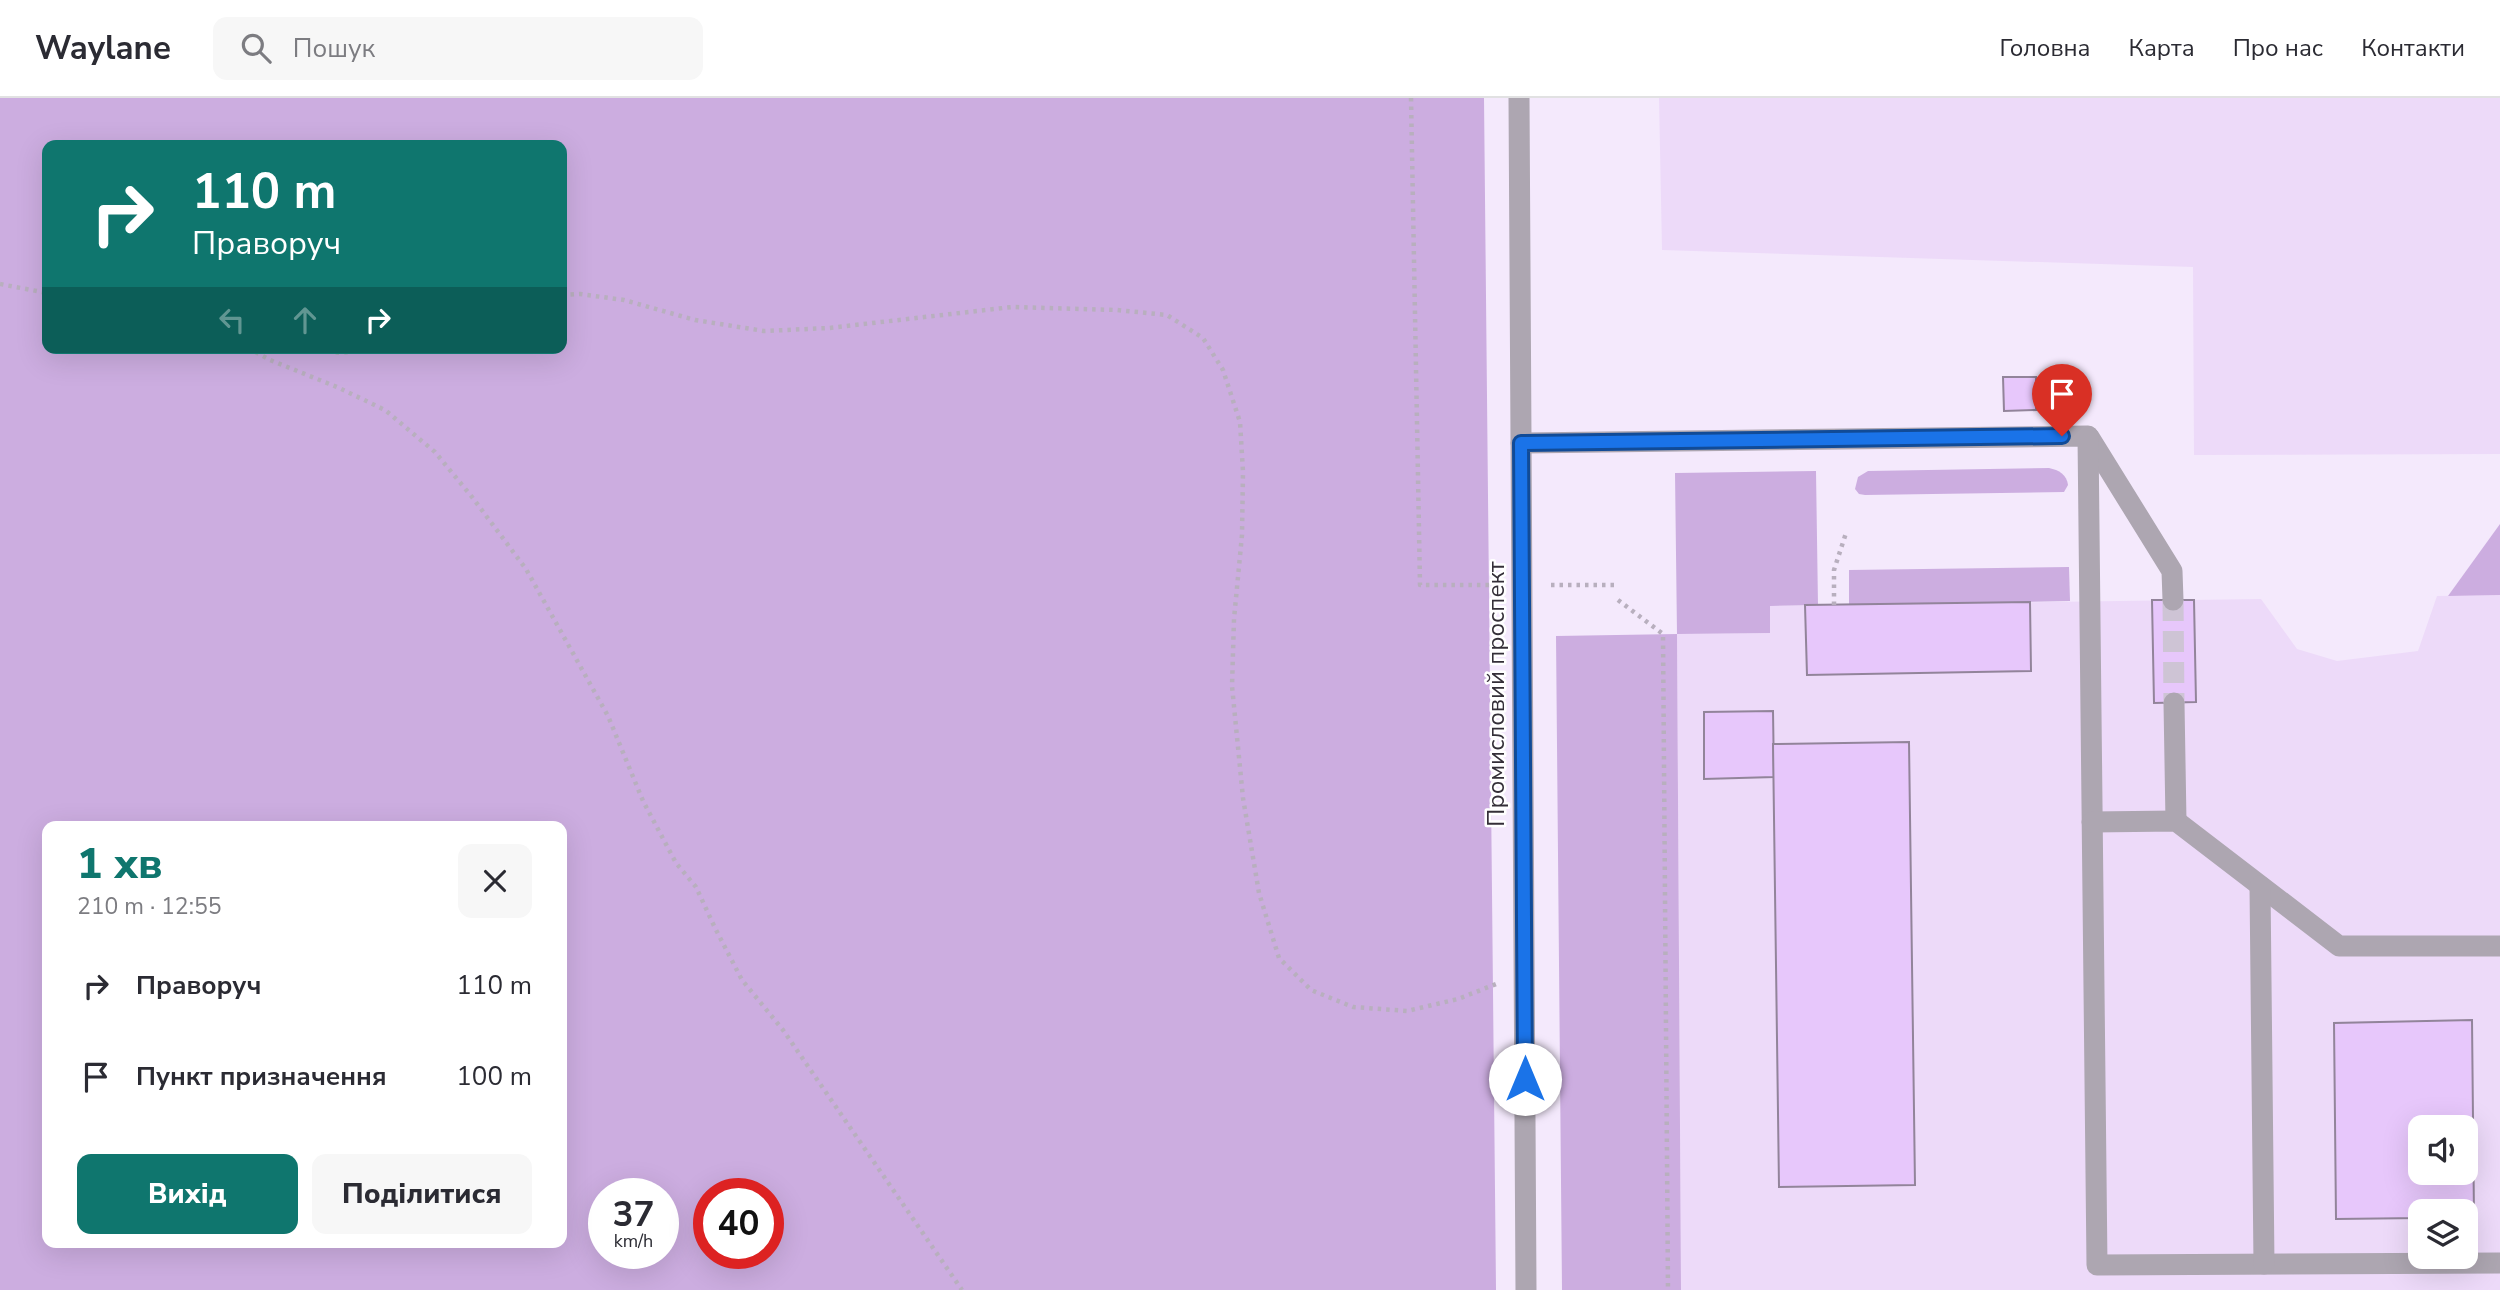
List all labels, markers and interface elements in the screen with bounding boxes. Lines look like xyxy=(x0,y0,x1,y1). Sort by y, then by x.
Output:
search box xyxy=(213,17,703,80)
text: Waylane xyxy=(35,26,171,71)
icon: search xyxy=(237,29,275,67)
text: Пошук xyxy=(293,31,375,66)
text: Головна xyxy=(2000,32,2091,64)
text: Карта xyxy=(2129,32,2195,64)
text: Про нас xyxy=(2233,32,2323,64)
text: Контакти xyxy=(2361,32,2465,64)
text: 110 m xyxy=(192,158,336,225)
icon: right xyxy=(77,168,168,259)
text: Праворуч xyxy=(192,222,341,265)
icon: left xyxy=(213,301,251,339)
icon: ahead xyxy=(286,301,324,339)
icon: right xyxy=(359,301,397,339)
pin xyxy=(2032,364,2092,436)
icon: arrive xyxy=(2043,375,2081,413)
street label: Промисловий проспект xyxy=(1480,561,1512,827)
text: 1 хв xyxy=(77,836,162,893)
button: close xyxy=(458,844,532,918)
text: 210 m · 12:55 xyxy=(77,891,222,922)
icon: right xyxy=(77,967,115,1005)
text: Праворуч xyxy=(136,968,261,1003)
text: 110 m xyxy=(456,968,532,1003)
position arrow xyxy=(1488,1042,1562,1116)
icon: arrive xyxy=(77,1058,115,1096)
text: Пункт призначення xyxy=(136,1059,387,1094)
text: 100 m xyxy=(456,1059,532,1094)
map controls xyxy=(2408,1115,2478,1269)
button: sound xyxy=(2408,1115,2478,1185)
button: Вихід xyxy=(77,1154,298,1234)
button: Поділитися xyxy=(312,1154,532,1234)
speed limit sign: 40 xyxy=(693,1178,784,1269)
text: 37 xyxy=(612,1191,655,1238)
button: layers xyxy=(2408,1199,2478,1269)
text: km/h xyxy=(614,1229,653,1253)

